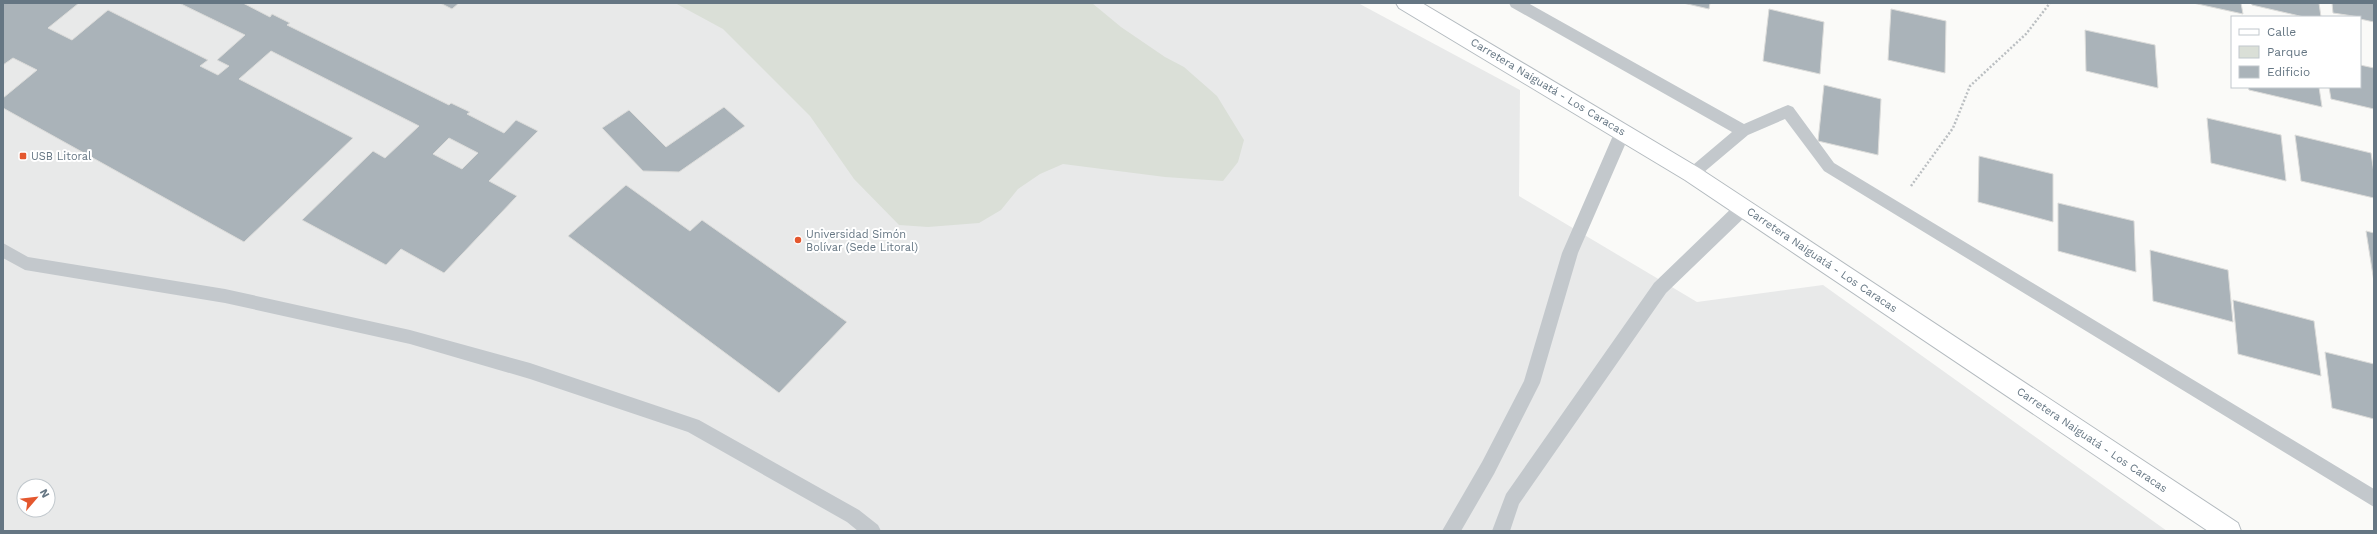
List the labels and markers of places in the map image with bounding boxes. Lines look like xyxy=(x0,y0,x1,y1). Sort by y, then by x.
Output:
place label: USB Litoral xyxy=(31,150,92,163)
marker: USB Litoral xyxy=(18,151,28,161)
place label: Universidad Simón Bolívar (Sede Litoral) xyxy=(806,228,918,254)
marker: Universidad Simón Bolívar (Sede Litoral) xyxy=(793,235,803,245)

